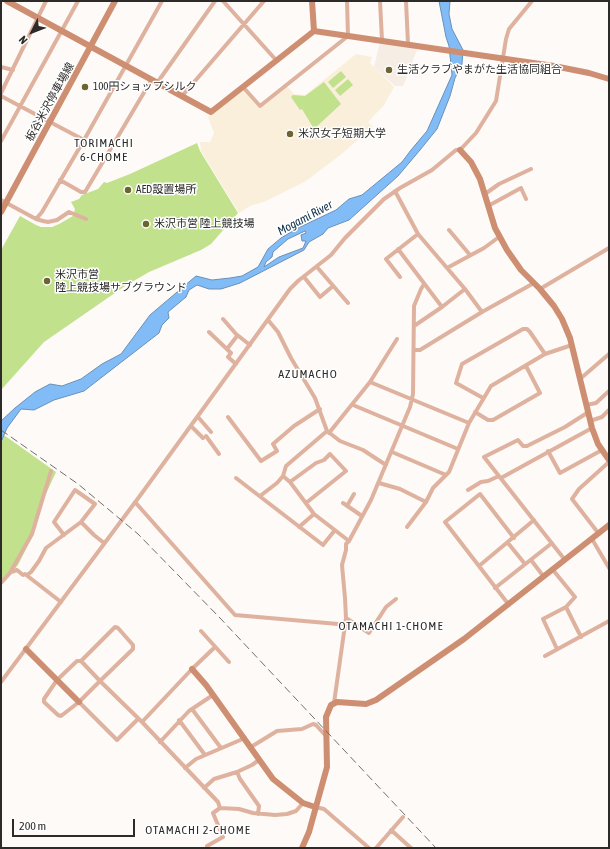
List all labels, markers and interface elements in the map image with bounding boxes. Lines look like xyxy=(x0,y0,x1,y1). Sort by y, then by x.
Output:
north arrow xyxy=(12,12,52,52)
text: N xyxy=(16,34,30,46)
street label: 板谷米沢停車場線 xyxy=(23,60,77,144)
place label: 生活クラブやまがた生活協同組合 xyxy=(397,63,562,77)
marker: 生活クラブやまがた生活協同組合 xyxy=(384,65,394,75)
place label: 100円ショップシルク xyxy=(93,80,197,94)
marker: 100円ショップシルク xyxy=(80,82,90,92)
place label: 米沢女子短期大学 xyxy=(298,127,386,141)
marker: 米沢女子短期大学 xyxy=(285,129,295,139)
district label: TORIMACHI 6-CHOME xyxy=(74,136,134,164)
place label: AED設置場所 xyxy=(136,183,196,197)
marker: AED設置場所 xyxy=(123,185,133,195)
water label: Mogami River xyxy=(275,197,335,239)
place label: 米沢市営 陸上競技場 xyxy=(154,217,255,231)
marker: 米沢市営 陸上競技場 xyxy=(141,219,151,229)
place label: 米沢市営 陸上競技場サブグラウンド xyxy=(55,268,187,294)
marker: 米沢市営 陸上競技場サブグラウンド xyxy=(42,276,52,286)
district label: AZUMACHO xyxy=(278,367,338,381)
district label: OTAMACHI 1-CHOME xyxy=(338,619,444,633)
scale bar xyxy=(14,811,137,837)
text: 200 m xyxy=(19,819,46,833)
district label: OTAMACHI 2-CHOME xyxy=(145,823,251,837)

